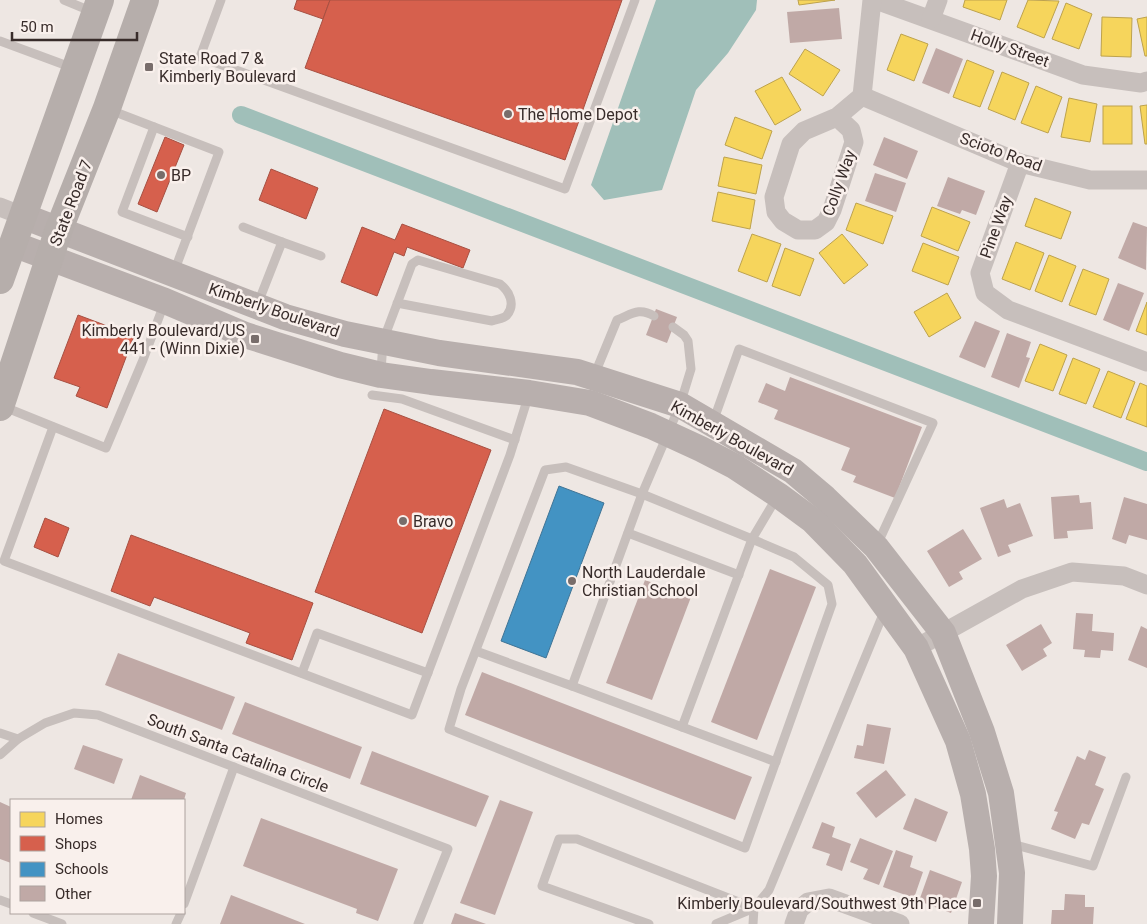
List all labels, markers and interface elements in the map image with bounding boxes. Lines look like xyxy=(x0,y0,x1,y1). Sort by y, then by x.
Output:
scale bar xyxy=(12,10,138,42)
text: 50 m xyxy=(20,18,54,36)
street label: Holly Street xyxy=(968,25,1052,71)
place label: State Road 7 & Kimberly Boulevard xyxy=(159,49,296,86)
marker: State Road 7 & Kimberly Boulevard xyxy=(143,61,155,73)
place label: The Home Depot xyxy=(518,105,638,124)
marker: The Home Depot xyxy=(502,108,514,120)
street label: Scioto Road xyxy=(957,128,1045,176)
street label: Colly Way xyxy=(818,147,860,219)
street label: State Road 7 xyxy=(46,157,96,249)
place label: BP xyxy=(171,166,191,185)
marker: BP xyxy=(155,169,167,181)
street label: Pine Way xyxy=(976,193,1016,261)
street label: Kimberly Boulevard xyxy=(206,279,342,341)
place label: Kimberly Boulevard/US 441 - (Winn Dixie) xyxy=(81,321,245,358)
marker: Kimberly Boulevard/US 441 - (Winn Dixie) xyxy=(249,333,261,345)
street label: Kimberly Boulevard xyxy=(667,396,797,480)
place label: Bravo xyxy=(413,512,453,531)
marker: Bravo xyxy=(397,515,409,527)
place label: North Lauderdale Christian School xyxy=(582,563,705,600)
marker: North Lauderdale Christian School xyxy=(566,575,578,587)
street label: South Santa Catalina Circle xyxy=(144,710,332,796)
legend xyxy=(10,799,185,914)
text: Homes xyxy=(55,810,103,828)
text: Shops xyxy=(55,835,97,853)
text: Schools xyxy=(55,860,109,878)
text: Other xyxy=(55,885,92,903)
place label: Kimberly Boulevard/Southwest 9th Place xyxy=(677,894,967,913)
marker: Kimberly Boulevard/Southwest 9th Place xyxy=(971,897,983,909)

